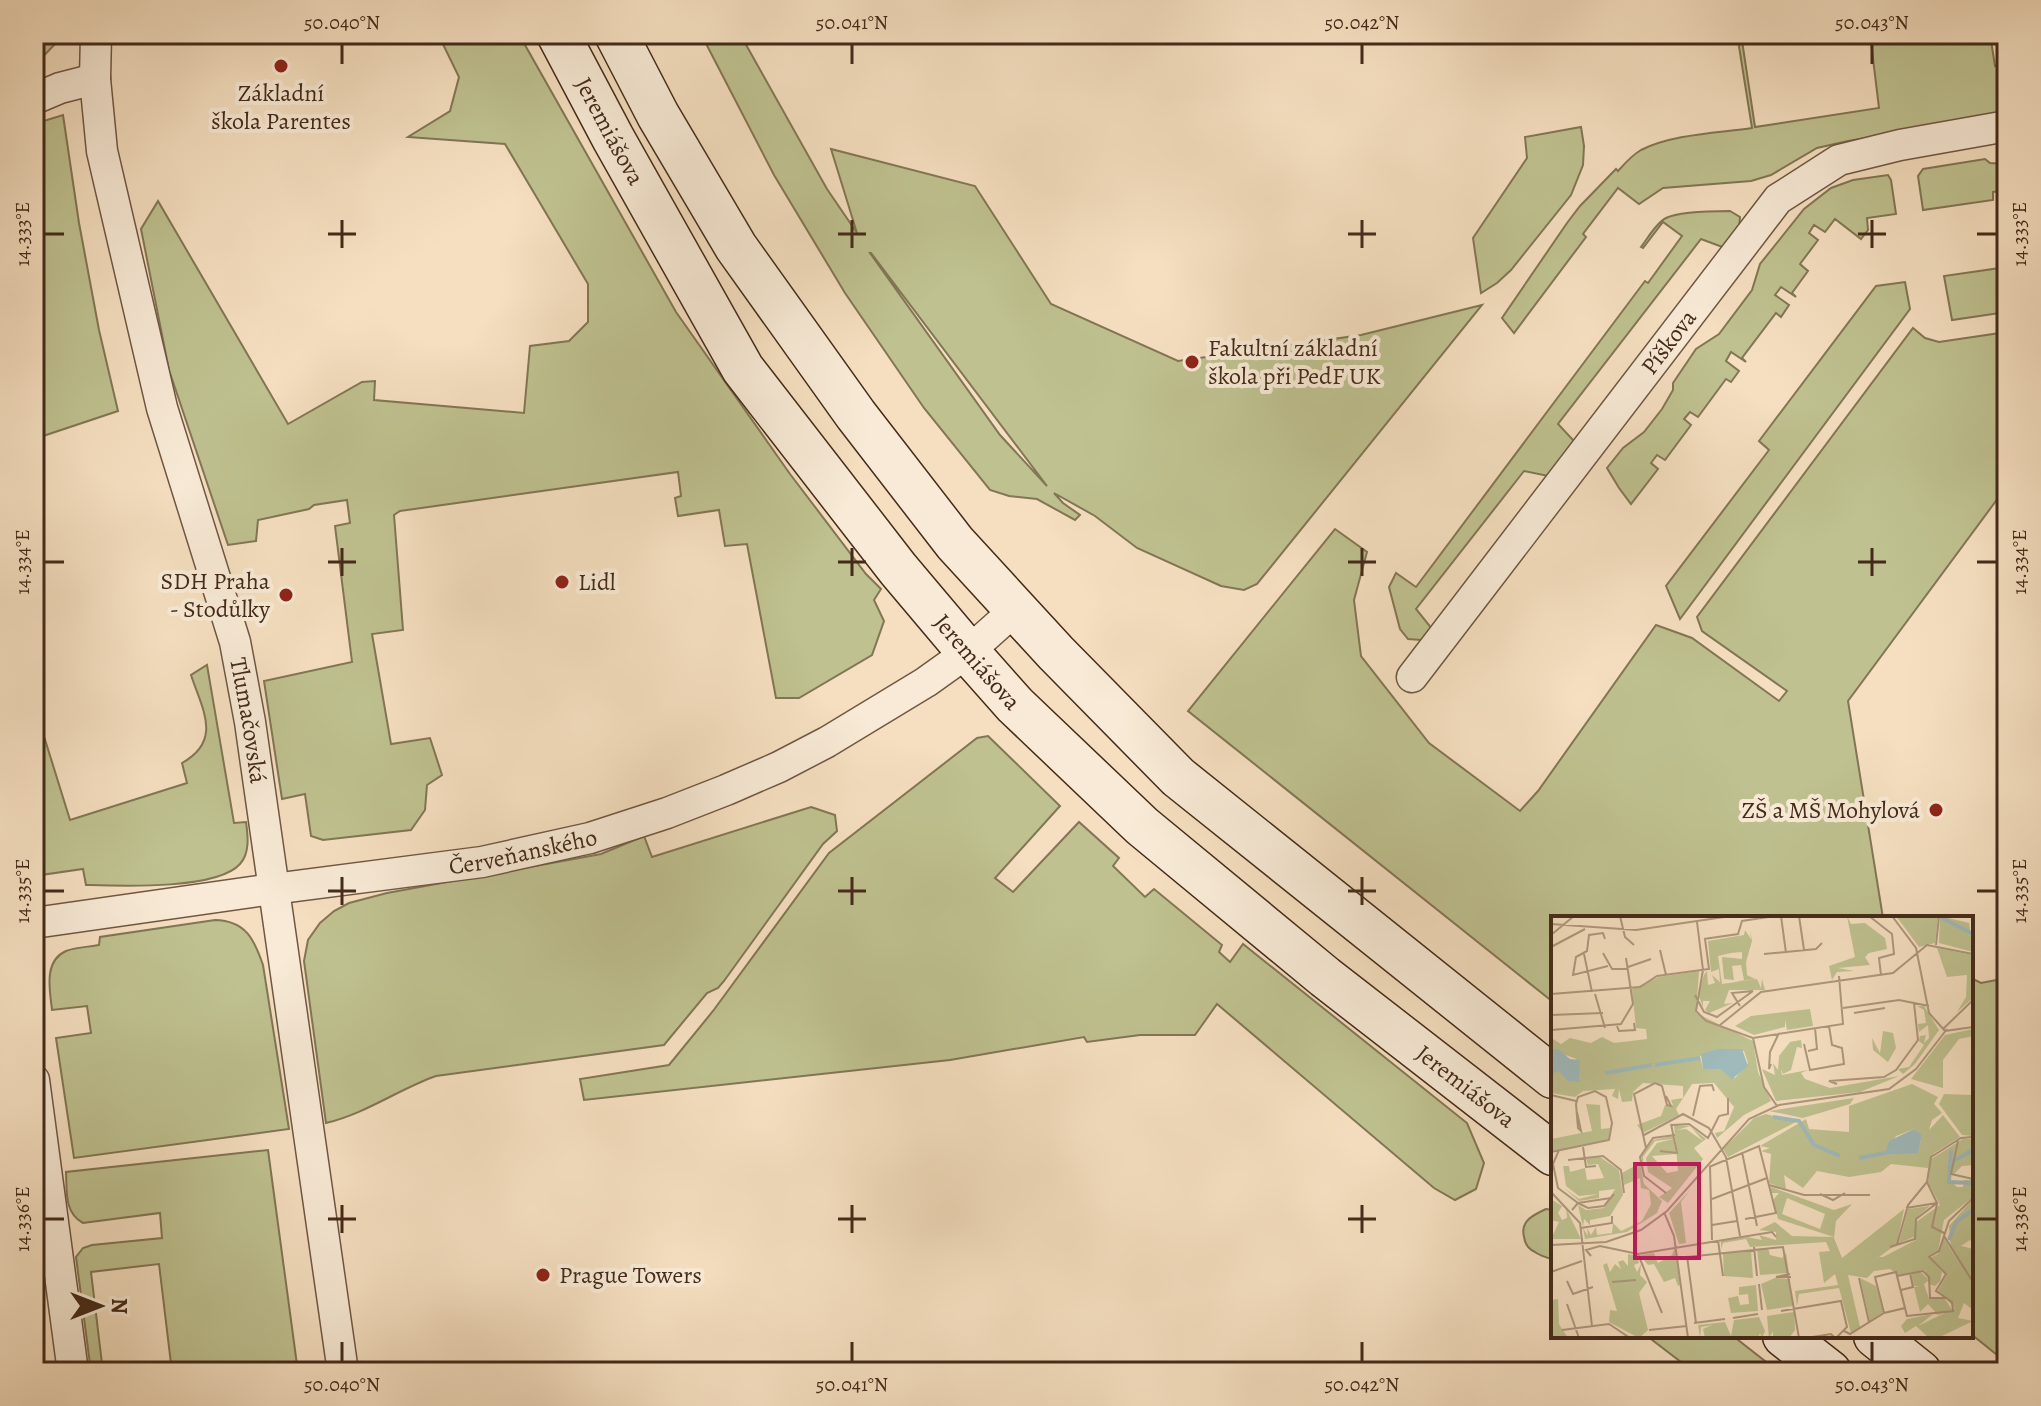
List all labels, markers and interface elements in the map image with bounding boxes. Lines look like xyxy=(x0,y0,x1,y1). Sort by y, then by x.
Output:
text: 50.040°N xyxy=(304,9,380,36)
text: 50.041°N xyxy=(816,9,888,36)
text: 50.042°N xyxy=(1325,9,1400,36)
text: 50.043°N xyxy=(1835,9,1909,36)
marker: Základní škola Parentes xyxy=(272,57,290,75)
street label: Jeremiášova xyxy=(568,72,653,191)
place label: Základní škola Parentes xyxy=(211,77,351,137)
text: 14.333°E xyxy=(9,202,36,266)
text: 14.333°E xyxy=(2006,202,2033,266)
street label: Píškova xyxy=(1633,302,1704,381)
place label: Fakultní základní škola při PedF UK xyxy=(1208,332,1380,392)
marker: Fakultní základní škola při PedF UK xyxy=(1183,353,1201,371)
text: 14.334°E xyxy=(9,529,36,595)
text: 14.334°E xyxy=(2006,529,2033,595)
place label: SDH Praha - Stodůlky xyxy=(160,565,271,625)
place label: Lidl xyxy=(578,566,616,598)
marker: Lidl xyxy=(553,573,571,591)
marker: SDH Praha - Stodůlky xyxy=(277,586,295,604)
street label: Jeremiášova xyxy=(927,607,1029,718)
street label: Tlumačovská xyxy=(222,655,275,786)
place label: ZŠ a MŠ Mohylová xyxy=(1741,794,1921,826)
marker: ZŠ a MŠ Mohylová xyxy=(1927,801,1945,819)
street label: Červeňanského xyxy=(447,821,601,882)
text: 14.335°E xyxy=(9,858,36,924)
text: 14.335°E xyxy=(2006,858,2033,924)
inset map xyxy=(1551,916,1973,1338)
street label: Jeremiášova xyxy=(1409,1037,1523,1136)
text: 14.336°E xyxy=(9,1186,36,1252)
text: 14.336°E xyxy=(2006,1186,2033,1252)
place label: Prague Towers xyxy=(559,1259,702,1291)
north arrow xyxy=(60,1266,140,1346)
marker: Prague Towers xyxy=(534,1266,552,1284)
text: N xyxy=(104,1298,134,1314)
text: 50.040°N xyxy=(304,1371,380,1398)
text: 50.041°N xyxy=(816,1371,888,1398)
text: 50.042°N xyxy=(1325,1371,1400,1398)
text: 50.043°N xyxy=(1835,1371,1909,1398)

